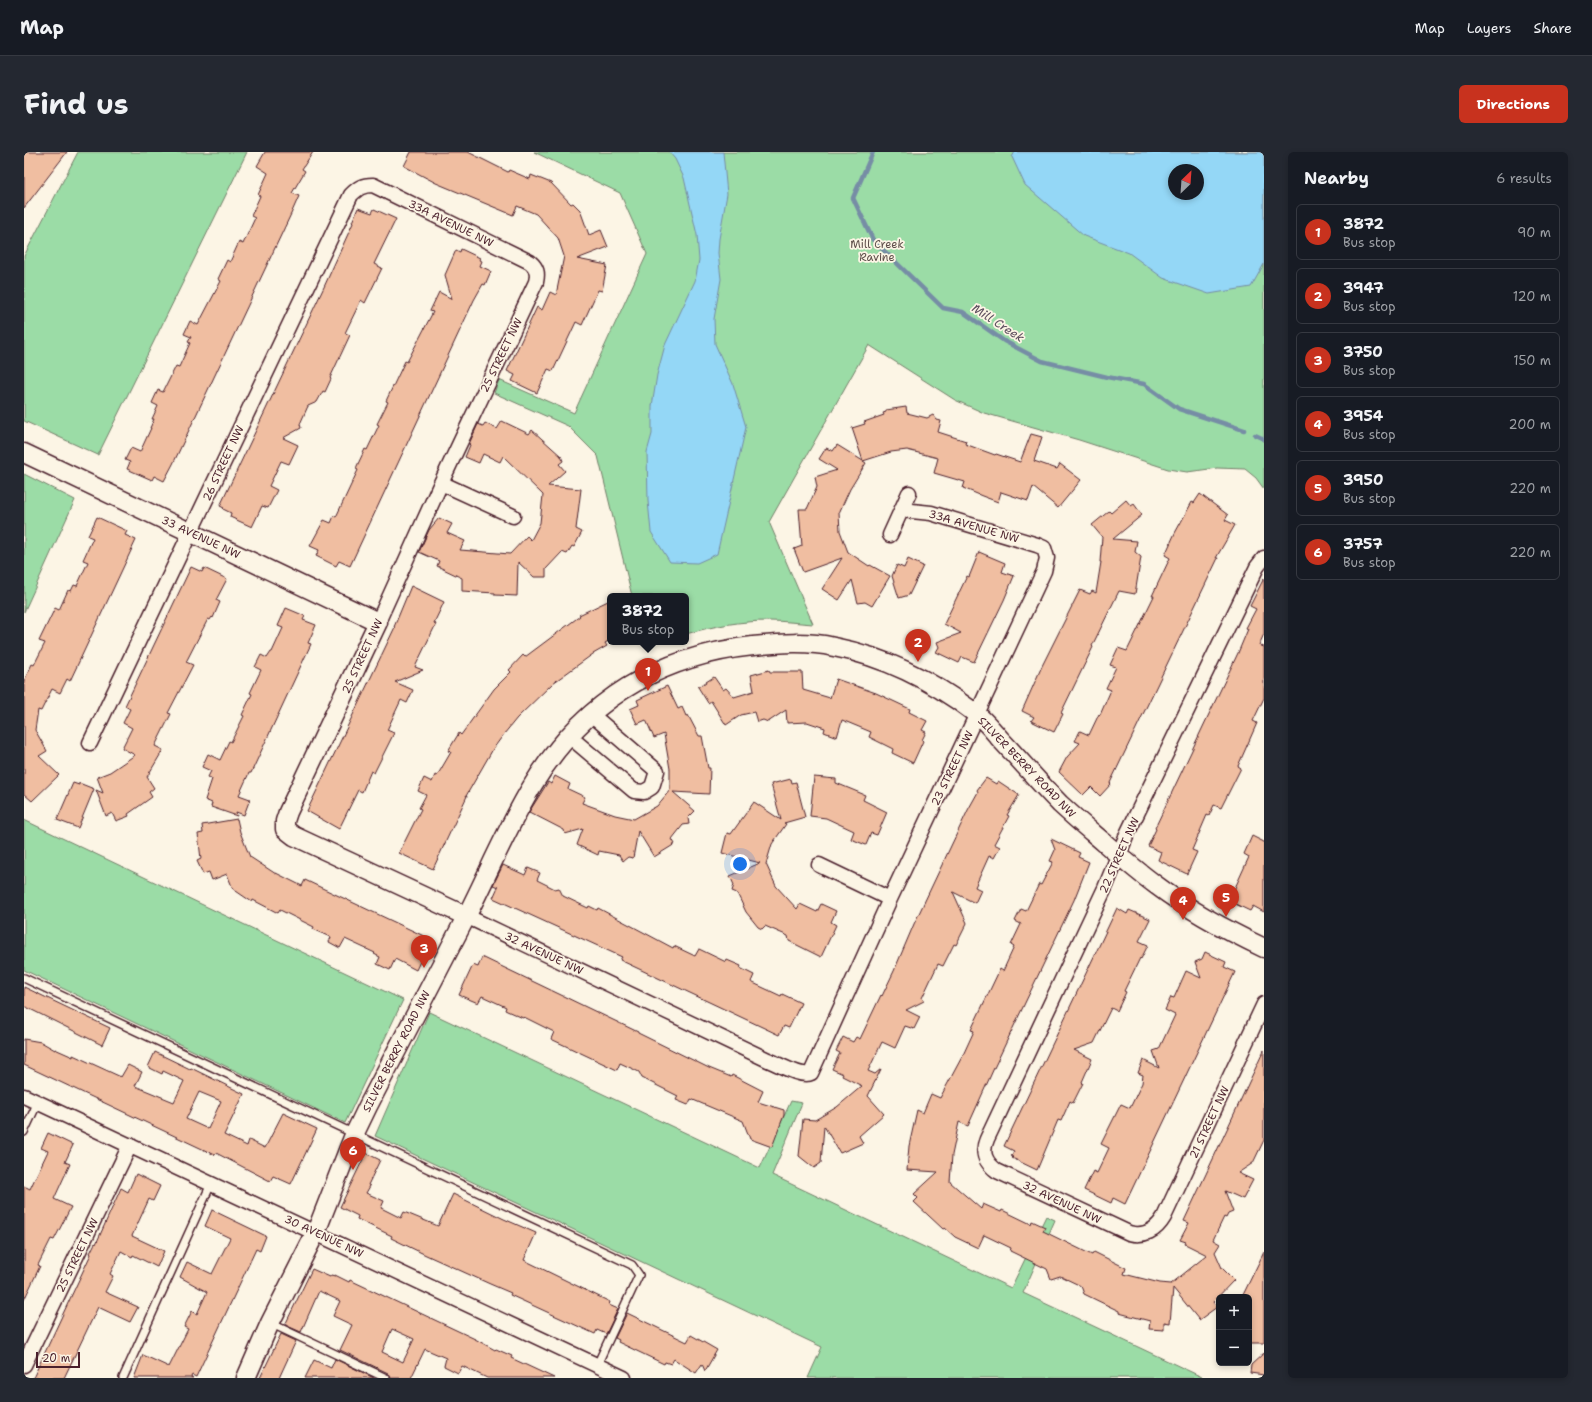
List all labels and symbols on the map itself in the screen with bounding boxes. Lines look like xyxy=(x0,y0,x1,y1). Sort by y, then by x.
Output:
north arrow xyxy=(1168,164,1204,200)
street label: 33A AVENUE NW xyxy=(406,196,496,251)
park label: Mill Creek Ravine xyxy=(850,237,904,265)
water label: Mill Creek xyxy=(969,300,1027,346)
street label: 25 STREET NW xyxy=(477,315,526,395)
street label: 26 STREET NW xyxy=(199,423,248,503)
street label: 33A AVENUE NW xyxy=(927,506,1021,547)
street label: 33 AVENUE NW xyxy=(159,513,243,562)
street label: 25 STREET NW xyxy=(339,616,387,696)
pin: 2 xyxy=(905,629,931,662)
pin: 1 xyxy=(635,658,661,691)
street label: SILVER BERRY ROAD NW xyxy=(974,714,1079,821)
street label: 23 STREET NW xyxy=(928,728,977,808)
street label: 22 STREET NW xyxy=(1096,814,1143,896)
your location xyxy=(730,854,750,874)
pin: 5 xyxy=(1213,884,1239,917)
pin: 4 xyxy=(1170,887,1196,920)
street label: 32 AVENUE NW xyxy=(502,929,586,978)
pin: 3 xyxy=(411,935,437,968)
street label: SILVER BERRY ROAD NW xyxy=(359,987,434,1115)
street label: 21 STREET NW xyxy=(1186,1083,1233,1161)
pin: 6 xyxy=(340,1137,366,1170)
street label: 32 AVENUE NW xyxy=(1020,1178,1104,1227)
street label: 30 AVENUE NW xyxy=(282,1212,366,1262)
street label: 25 STREET NW xyxy=(53,1215,102,1295)
scale bar xyxy=(36,1350,80,1369)

